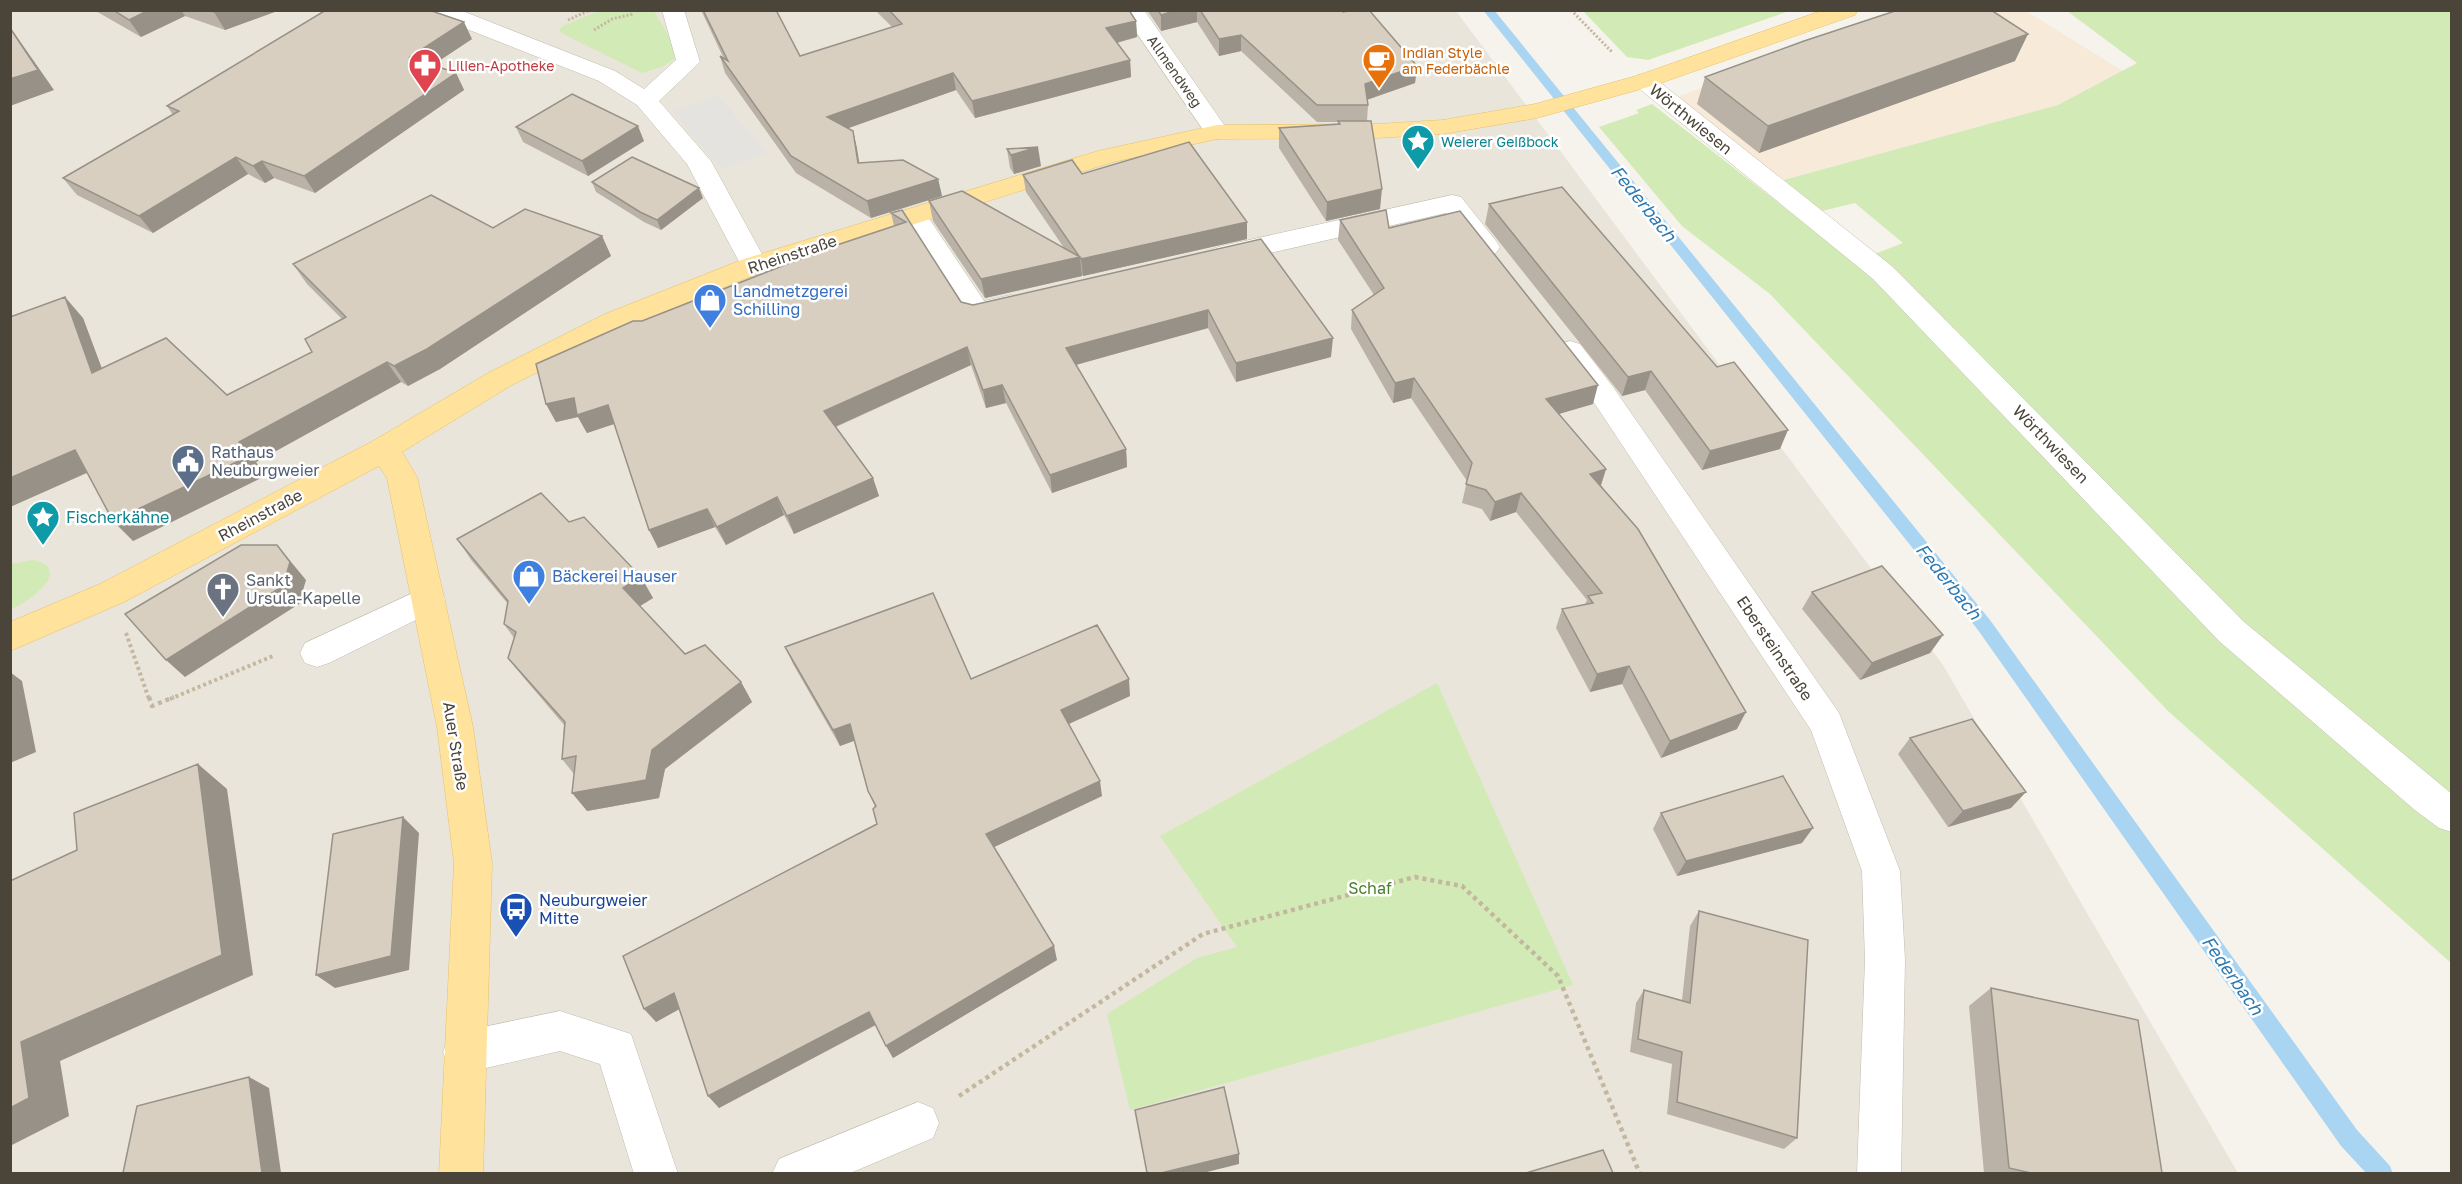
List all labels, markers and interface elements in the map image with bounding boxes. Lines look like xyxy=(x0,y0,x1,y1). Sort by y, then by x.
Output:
street label: Allmendweg xyxy=(1144,32,1206,110)
cafe icon: Indian Style am Federbächle xyxy=(1361,42,1397,89)
place label: Indian Style am Federbächle xyxy=(1402,44,1510,77)
pharmacy icon: Lilien-Apotheke xyxy=(407,47,443,94)
place label: Lilien-Apotheke xyxy=(448,57,554,74)
street label: Wörthwiesen xyxy=(1645,79,1737,159)
place icon: Weierer Geißbock xyxy=(1400,123,1436,170)
place label: Weierer Geißbock xyxy=(1441,133,1559,150)
water label: Federbach xyxy=(1607,160,1682,246)
street label: Rheinstraße xyxy=(745,230,839,278)
place label: Landmetzgerei Schilling xyxy=(733,281,848,319)
shop icon: Landmetzgerei Schilling xyxy=(692,282,728,329)
street label: Wörthwiesen xyxy=(2009,401,2093,487)
place label: Rathaus Neuburgweier xyxy=(211,442,319,480)
public building icon: Rathaus Neuburgweier xyxy=(170,443,206,490)
street label: Rheinstraße xyxy=(214,484,306,546)
place icon: Fischerkähne xyxy=(25,499,61,546)
place label: Fischerkähne xyxy=(66,507,169,527)
water label: Federbach xyxy=(1912,538,1987,624)
shop icon: Bäckerei Hauser xyxy=(511,558,547,605)
place label: Bäckerei Hauser xyxy=(552,566,677,586)
place label: Sankt Ursula-Kapelle xyxy=(246,570,361,608)
church icon: Sankt Ursula-Kapelle xyxy=(205,571,241,618)
street label: Ebersteinstraße xyxy=(1733,592,1817,704)
street label: Auer Straße xyxy=(439,700,473,792)
park label: Schaf xyxy=(1348,878,1392,898)
place label: Neuburgweier Mitte xyxy=(539,890,647,928)
bus stop icon: Neuburgweier Mitte xyxy=(498,891,534,938)
water label: Federbach xyxy=(2198,931,2269,1020)

